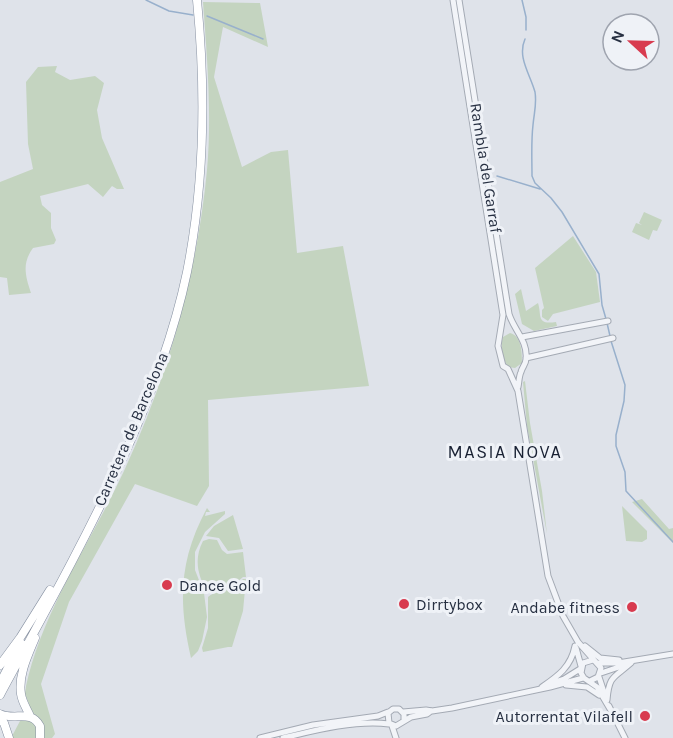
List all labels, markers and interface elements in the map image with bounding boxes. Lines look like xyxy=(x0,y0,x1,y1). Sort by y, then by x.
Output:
north arrow xyxy=(601,12,661,72)
text: N xyxy=(607,28,629,45)
street label: Rambla del Garraf xyxy=(466,102,506,235)
street label: Carretera de Barcelona xyxy=(90,349,172,509)
district label: MASIA NOVA xyxy=(448,441,562,463)
place label: Dance Gold xyxy=(179,576,261,595)
marker: Dance Gold xyxy=(160,578,174,592)
place label: Dirrtybox xyxy=(416,595,483,614)
marker: Dirrtybox xyxy=(397,597,411,611)
place label: Andabe fitness xyxy=(510,598,620,617)
marker: Andabe fitness xyxy=(625,600,639,614)
place label: Autorrentat Vilafell xyxy=(496,707,633,726)
marker: Autorrentat Vilafell xyxy=(638,709,652,723)

